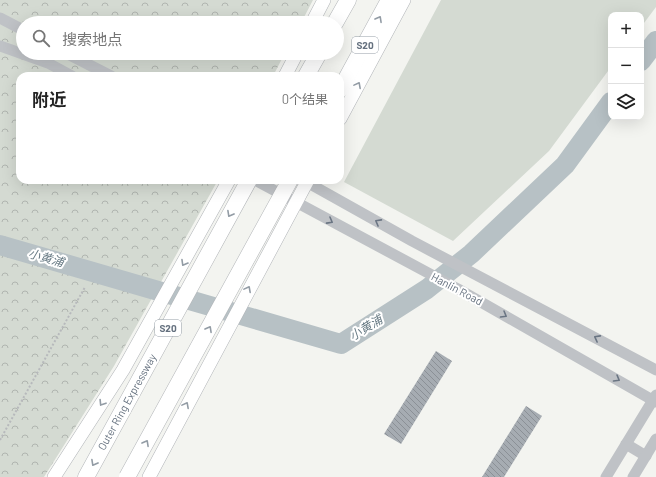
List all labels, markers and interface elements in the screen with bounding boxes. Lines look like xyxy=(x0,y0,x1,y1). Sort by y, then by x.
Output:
map controls xyxy=(608,12,644,120)
button: + xyxy=(608,12,644,48)
one-way arrow xyxy=(374,15,382,23)
search box xyxy=(16,16,344,60)
icon: search xyxy=(30,27,52,49)
text: 搜索地点 xyxy=(62,30,122,48)
road number: S20 xyxy=(352,37,378,53)
button: − xyxy=(608,48,644,84)
one-way arrow xyxy=(354,82,361,89)
button: layers xyxy=(608,84,644,120)
text: 附近 xyxy=(32,89,66,109)
text: 0个结果 xyxy=(282,91,328,107)
one-way arrow xyxy=(228,210,235,217)
one-way arrow xyxy=(326,216,333,223)
one-way arrow xyxy=(375,220,383,227)
water label: 小黄浦 xyxy=(27,245,67,269)
one-way arrow xyxy=(181,259,188,266)
street label: Hanlin Road xyxy=(429,270,485,308)
one-way arrow xyxy=(244,286,251,293)
water label: 小黄浦 xyxy=(346,311,386,343)
one-way arrow xyxy=(500,311,507,318)
road number: S20 xyxy=(155,320,181,336)
one-way arrow xyxy=(204,326,211,333)
one-way arrow xyxy=(594,336,601,343)
street label: Outer Ring Expressway xyxy=(95,351,159,452)
one-way arrow xyxy=(613,375,620,382)
one-way arrow xyxy=(99,399,106,406)
one-way arrow xyxy=(181,402,189,409)
one-way arrow xyxy=(141,440,149,447)
one-way arrow xyxy=(91,459,98,466)

